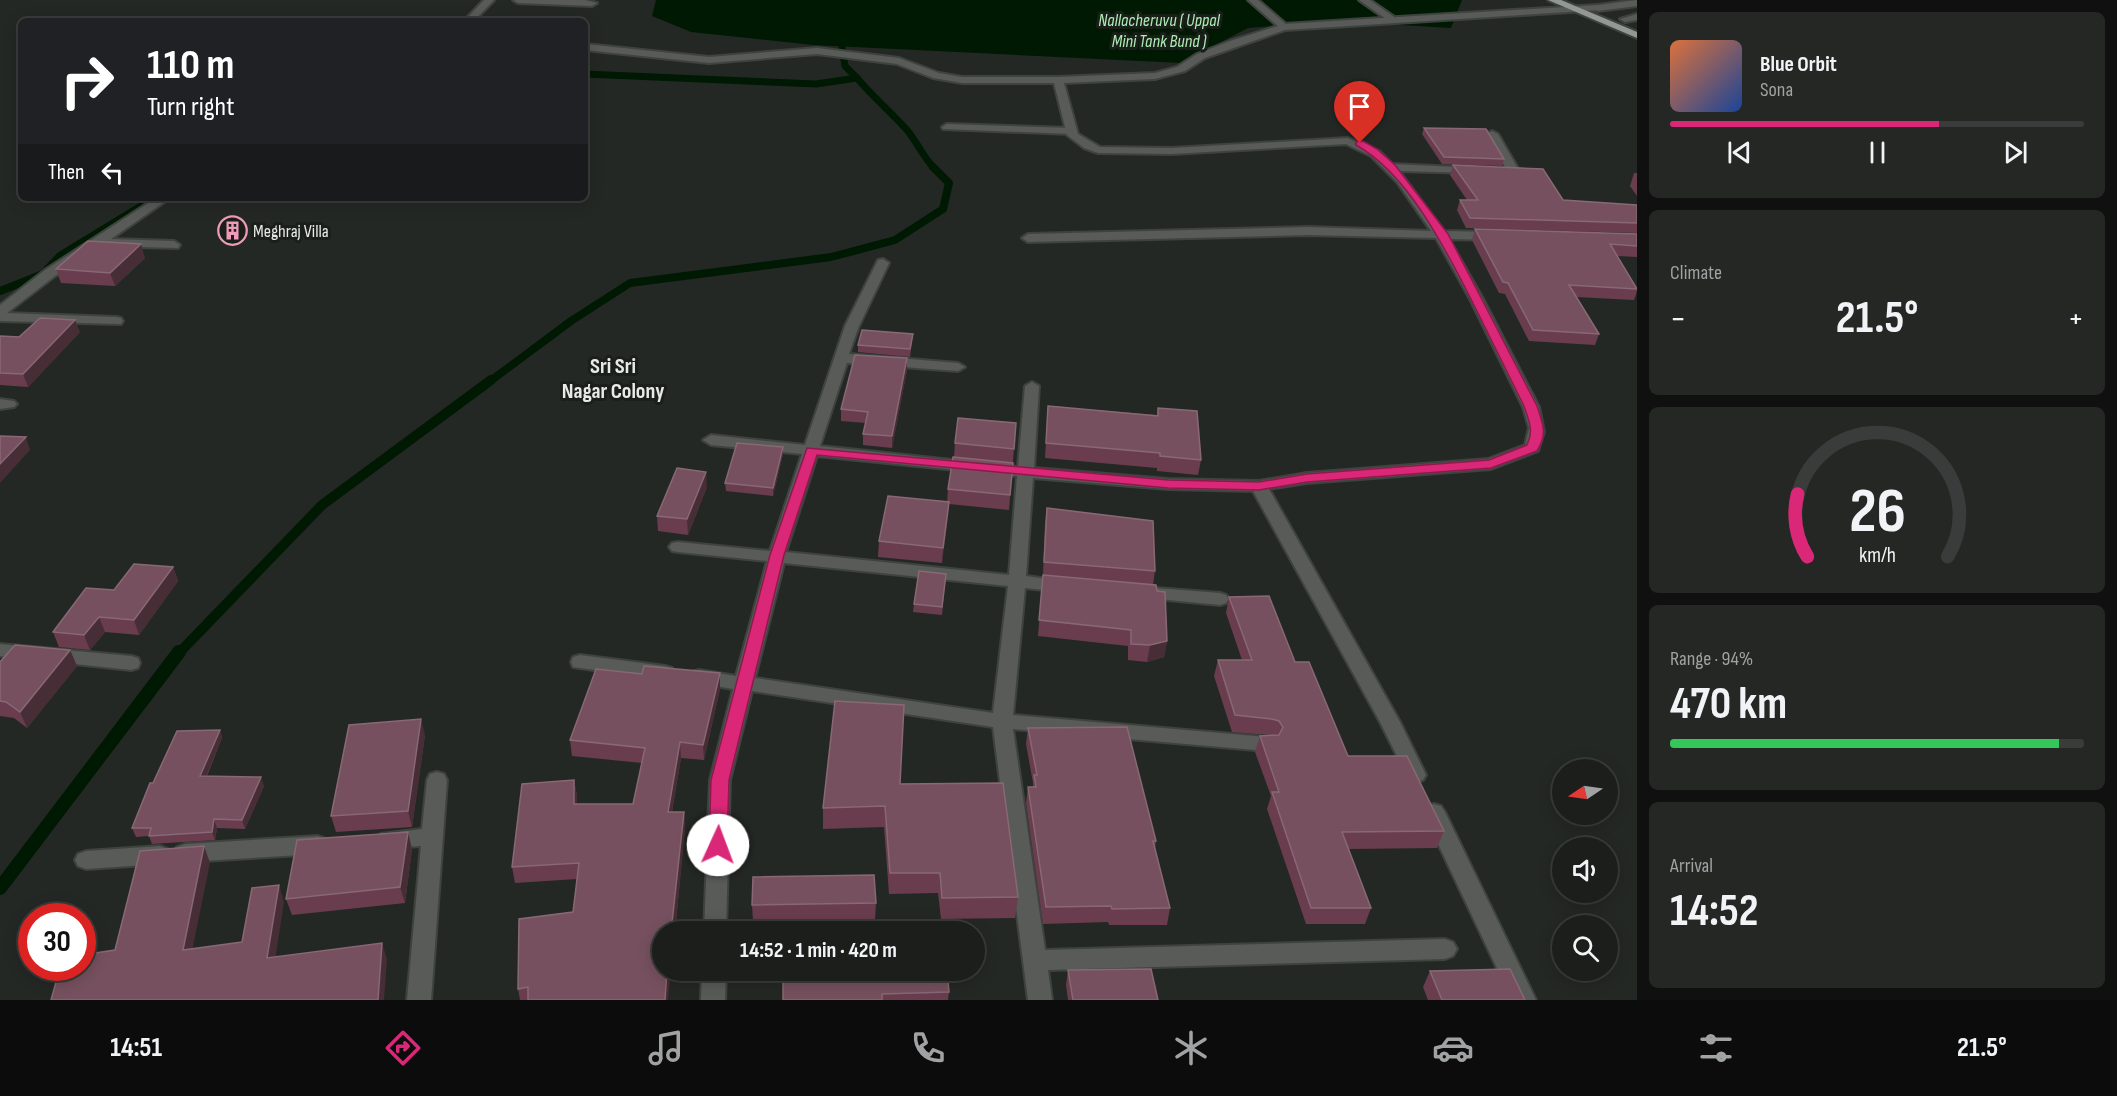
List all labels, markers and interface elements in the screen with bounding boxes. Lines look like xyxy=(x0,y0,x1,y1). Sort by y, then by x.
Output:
water label: Nallacheruvu ( Uppal Mini Tank Bund ) xyxy=(1098,10,1221,52)
text: 110 m xyxy=(147,40,234,91)
icon: right xyxy=(48,42,126,120)
text: Blue Orbit xyxy=(1760,51,1837,78)
text: Sona xyxy=(1760,78,1793,102)
pin xyxy=(1334,81,1385,143)
icon: arrive xyxy=(1343,90,1376,123)
text: Turn right xyxy=(147,91,234,123)
icon: previous xyxy=(1723,136,1756,169)
icon: pause xyxy=(1861,136,1894,169)
icon: next xyxy=(1999,136,2032,169)
icon: left xyxy=(96,156,129,189)
text: Then xyxy=(48,159,84,186)
building icon: Meghraj Villa xyxy=(216,215,248,247)
place label: Meghraj Villa xyxy=(253,221,329,242)
text: Climate xyxy=(1670,261,1722,285)
text: 21.5° xyxy=(1836,291,1918,346)
text: − xyxy=(1670,299,1686,339)
text: + xyxy=(2068,299,2084,339)
district label: Sri Sri Nagar Colony xyxy=(562,353,664,405)
text: 26 xyxy=(1849,475,1905,550)
text: km/h xyxy=(1858,543,1896,568)
text: Range · 94% xyxy=(1670,647,1753,671)
text: 470 km xyxy=(1670,677,1787,732)
north arrow xyxy=(1552,759,1618,825)
map controls xyxy=(1552,759,1618,981)
position arrow xyxy=(686,813,750,877)
button: sound xyxy=(1552,837,1618,903)
text: Arrival xyxy=(1670,854,1713,878)
text: 14:52 xyxy=(1670,884,1758,939)
speed limit sign: 30 xyxy=(18,903,96,981)
button: search xyxy=(1552,915,1618,981)
text: 14:52 · 1 min · 420 m xyxy=(740,937,897,964)
icon: directions xyxy=(382,1027,424,1069)
icon: music xyxy=(645,1027,687,1069)
icon: phone xyxy=(907,1027,949,1069)
icon: climate xyxy=(1170,1027,1212,1069)
icon: car xyxy=(1432,1027,1474,1069)
icon: filters xyxy=(1695,1027,1737,1069)
text: 14:51 xyxy=(110,1032,162,1064)
text: 21.5° xyxy=(1957,1032,2007,1064)

